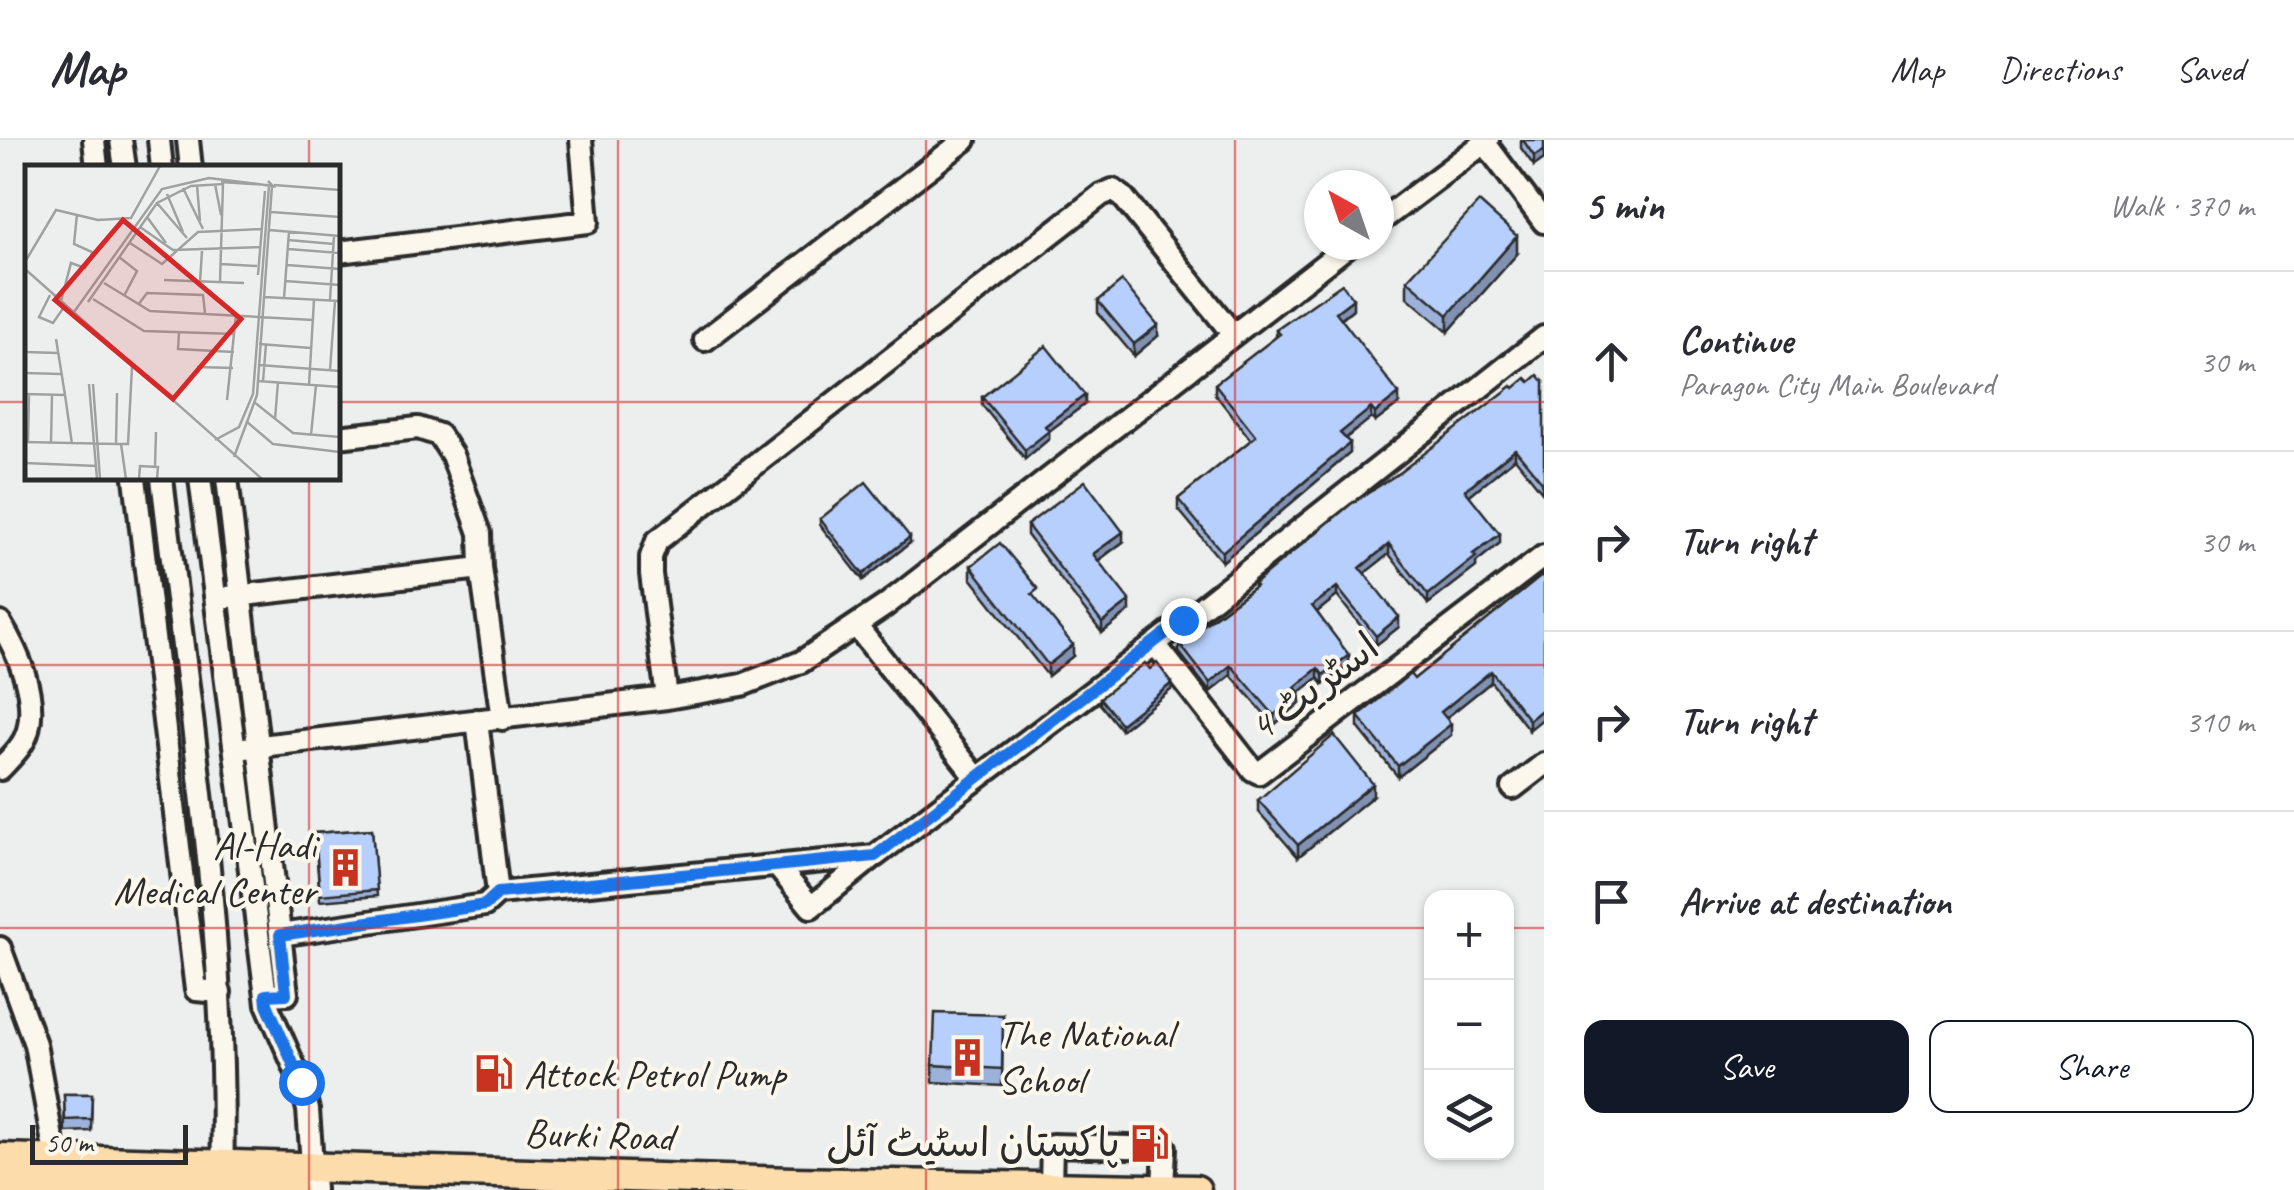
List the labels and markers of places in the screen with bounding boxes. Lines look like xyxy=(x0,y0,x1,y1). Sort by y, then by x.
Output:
place label: Al-Hadi Medical Center xyxy=(114,820,321,916)
building icon: Al-Hadi Medical Center xyxy=(325,847,367,889)
place label: The National School xyxy=(998,1009,1180,1105)
building icon: The National School xyxy=(947,1036,989,1078)
place label: Attock Petrol Pump xyxy=(524,1049,788,1099)
fuel station icon: Attock Petrol Pump xyxy=(473,1053,515,1095)
place label: پاکستان اسٹیٹ آئل xyxy=(826,1118,1120,1168)
fuel station icon: پاکستان اسٹیٹ آئل xyxy=(1129,1122,1171,1164)

